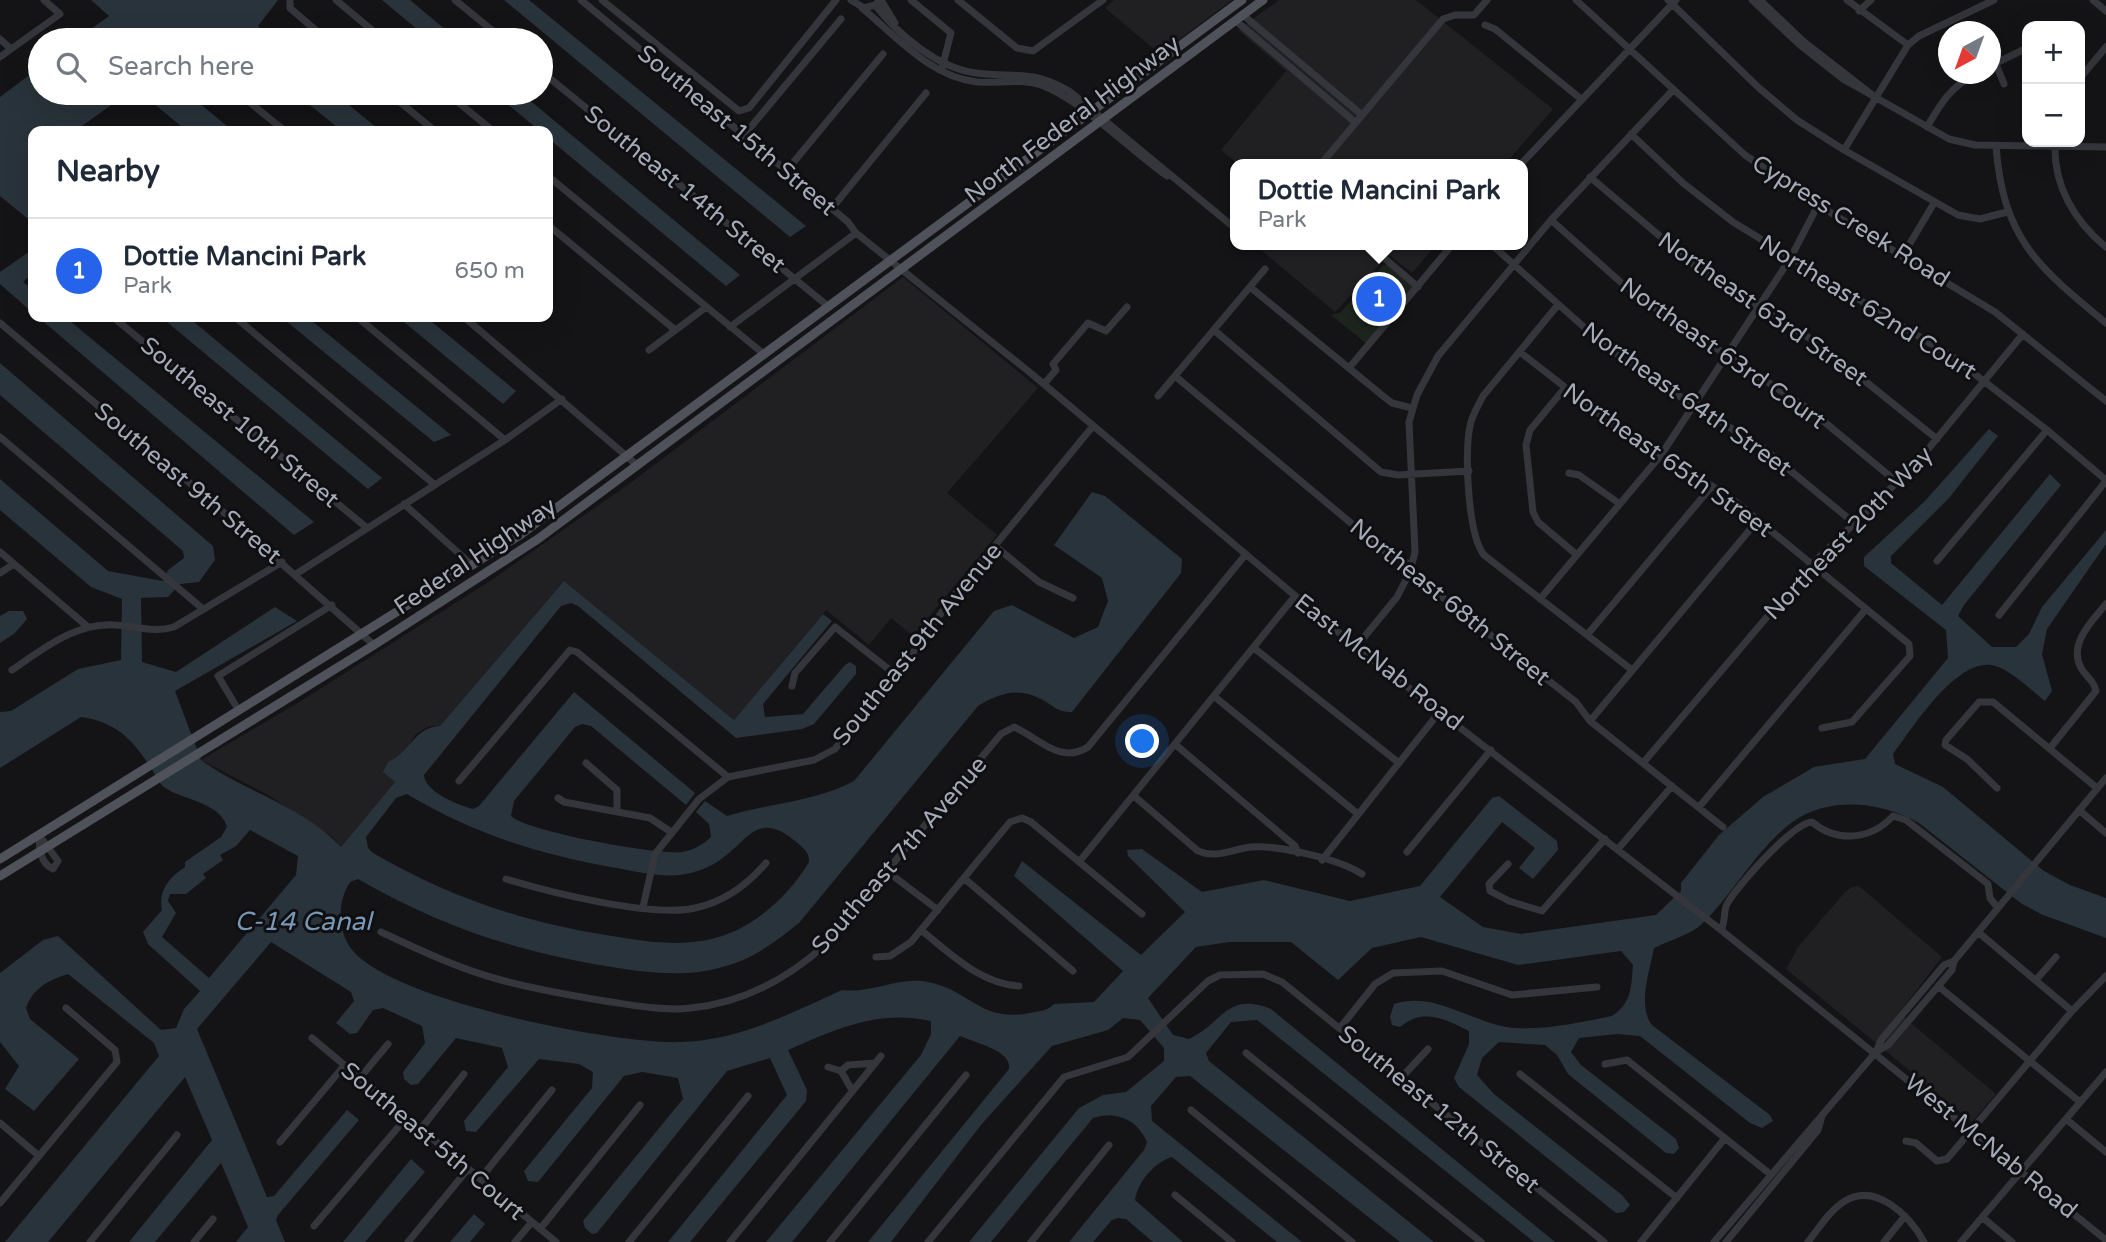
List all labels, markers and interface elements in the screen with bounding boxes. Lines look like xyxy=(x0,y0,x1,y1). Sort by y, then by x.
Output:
north arrow xyxy=(1938,21,2001,84)
map controls xyxy=(2022,21,2085,147)
button: + xyxy=(2022,21,2085,84)
search box xyxy=(28,28,553,105)
street label: North Federal Highway xyxy=(959,29,1186,210)
street label: Southeast 15th Street xyxy=(631,39,842,222)
icon: search xyxy=(52,48,90,86)
text: Search here xyxy=(108,51,254,82)
button: − xyxy=(2022,84,2085,147)
street label: Southeast 14th Street xyxy=(578,99,791,279)
street label: Cypress Creek Road xyxy=(1747,149,1955,294)
text: Nearby xyxy=(56,153,160,190)
popup xyxy=(1230,159,1528,250)
text: Dottie Mancini Park xyxy=(1257,175,1501,206)
text: Park xyxy=(1257,206,1307,234)
street label: Northeast 63rd Street xyxy=(1652,226,1873,393)
street label: Northeast 62nd Court xyxy=(1754,229,1982,386)
text: Dottie Mancini Park xyxy=(123,241,366,272)
text: 1 xyxy=(72,257,86,285)
text: 650 m xyxy=(455,257,525,285)
street label: Northeast 63rd Court xyxy=(1614,271,1831,435)
text: Park xyxy=(123,272,172,300)
pin: 1 xyxy=(1356,273,1402,325)
street label: Northeast 64th Street xyxy=(1576,316,1797,483)
street label: Southeast 10th Street xyxy=(134,331,345,514)
street label: Northeast 65th Street xyxy=(1557,377,1778,544)
street label: Southeast 9th Street xyxy=(88,397,287,570)
street label: Northeast 20th Way xyxy=(1758,440,1939,626)
street label: Federal Highway xyxy=(389,491,562,621)
street label: Northeast 68th Street xyxy=(1344,513,1556,692)
street label: Southeast 9th Avenue xyxy=(827,537,1008,752)
street label: East McNab Road xyxy=(1289,588,1469,737)
your location xyxy=(1125,724,1159,758)
street label: Southeast 7th Avenue xyxy=(806,750,993,960)
water label: C-14 Canal xyxy=(234,906,375,937)
street label: Southeast 12th Street xyxy=(1332,1019,1545,1199)
street label: Southeast 5th Court xyxy=(335,1056,530,1227)
street label: West McNab Road xyxy=(1899,1068,2083,1225)

